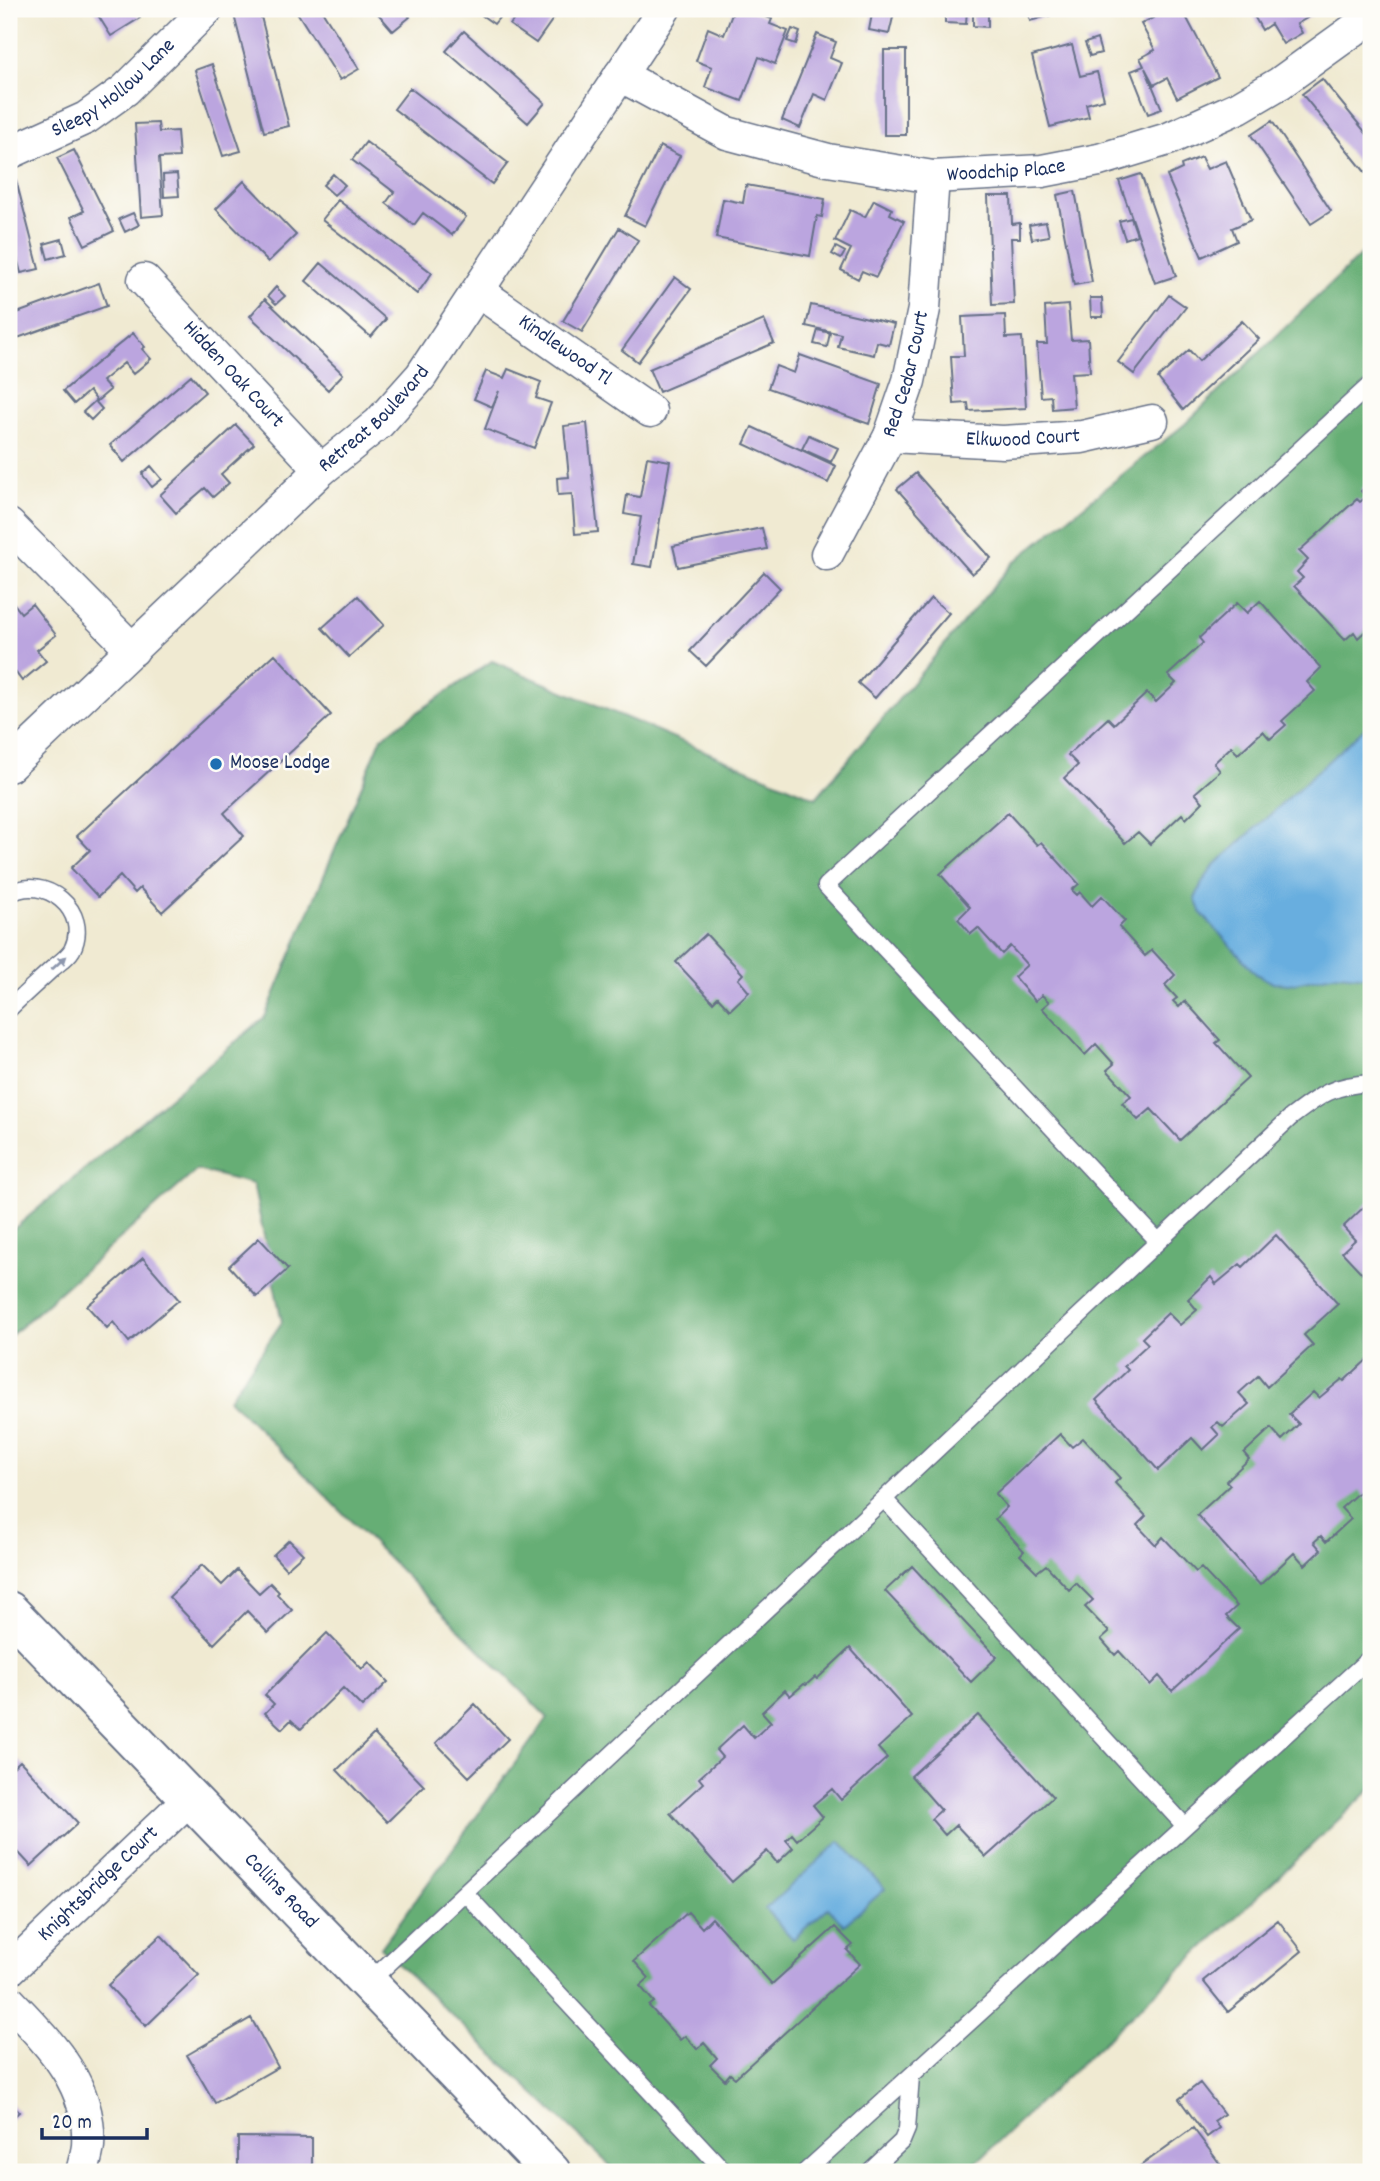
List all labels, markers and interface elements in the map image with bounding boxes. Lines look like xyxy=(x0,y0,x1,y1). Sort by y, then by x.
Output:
street label: Sleepy Hollow Lane xyxy=(47,32,183,147)
street label: Woodchip Place xyxy=(946,152,1068,191)
street label: Kindlewood Tl xyxy=(511,308,617,394)
street label: Red Cedar Court xyxy=(875,308,938,442)
street label: Hidden Oak Court xyxy=(175,314,291,436)
street label: Retreat Boulevard xyxy=(312,360,439,481)
street label: Elkwood Court xyxy=(965,422,1081,457)
place label: Moose Lodge xyxy=(230,749,330,779)
marker: Moose Lodge xyxy=(208,756,224,772)
one-way arrow xyxy=(50,955,67,971)
street label: Knightsbridge Court xyxy=(32,1820,166,1949)
street label: Collins Road xyxy=(236,1846,324,1937)
scale bar xyxy=(42,2097,147,2141)
text: 20 m xyxy=(52,2109,92,2139)

